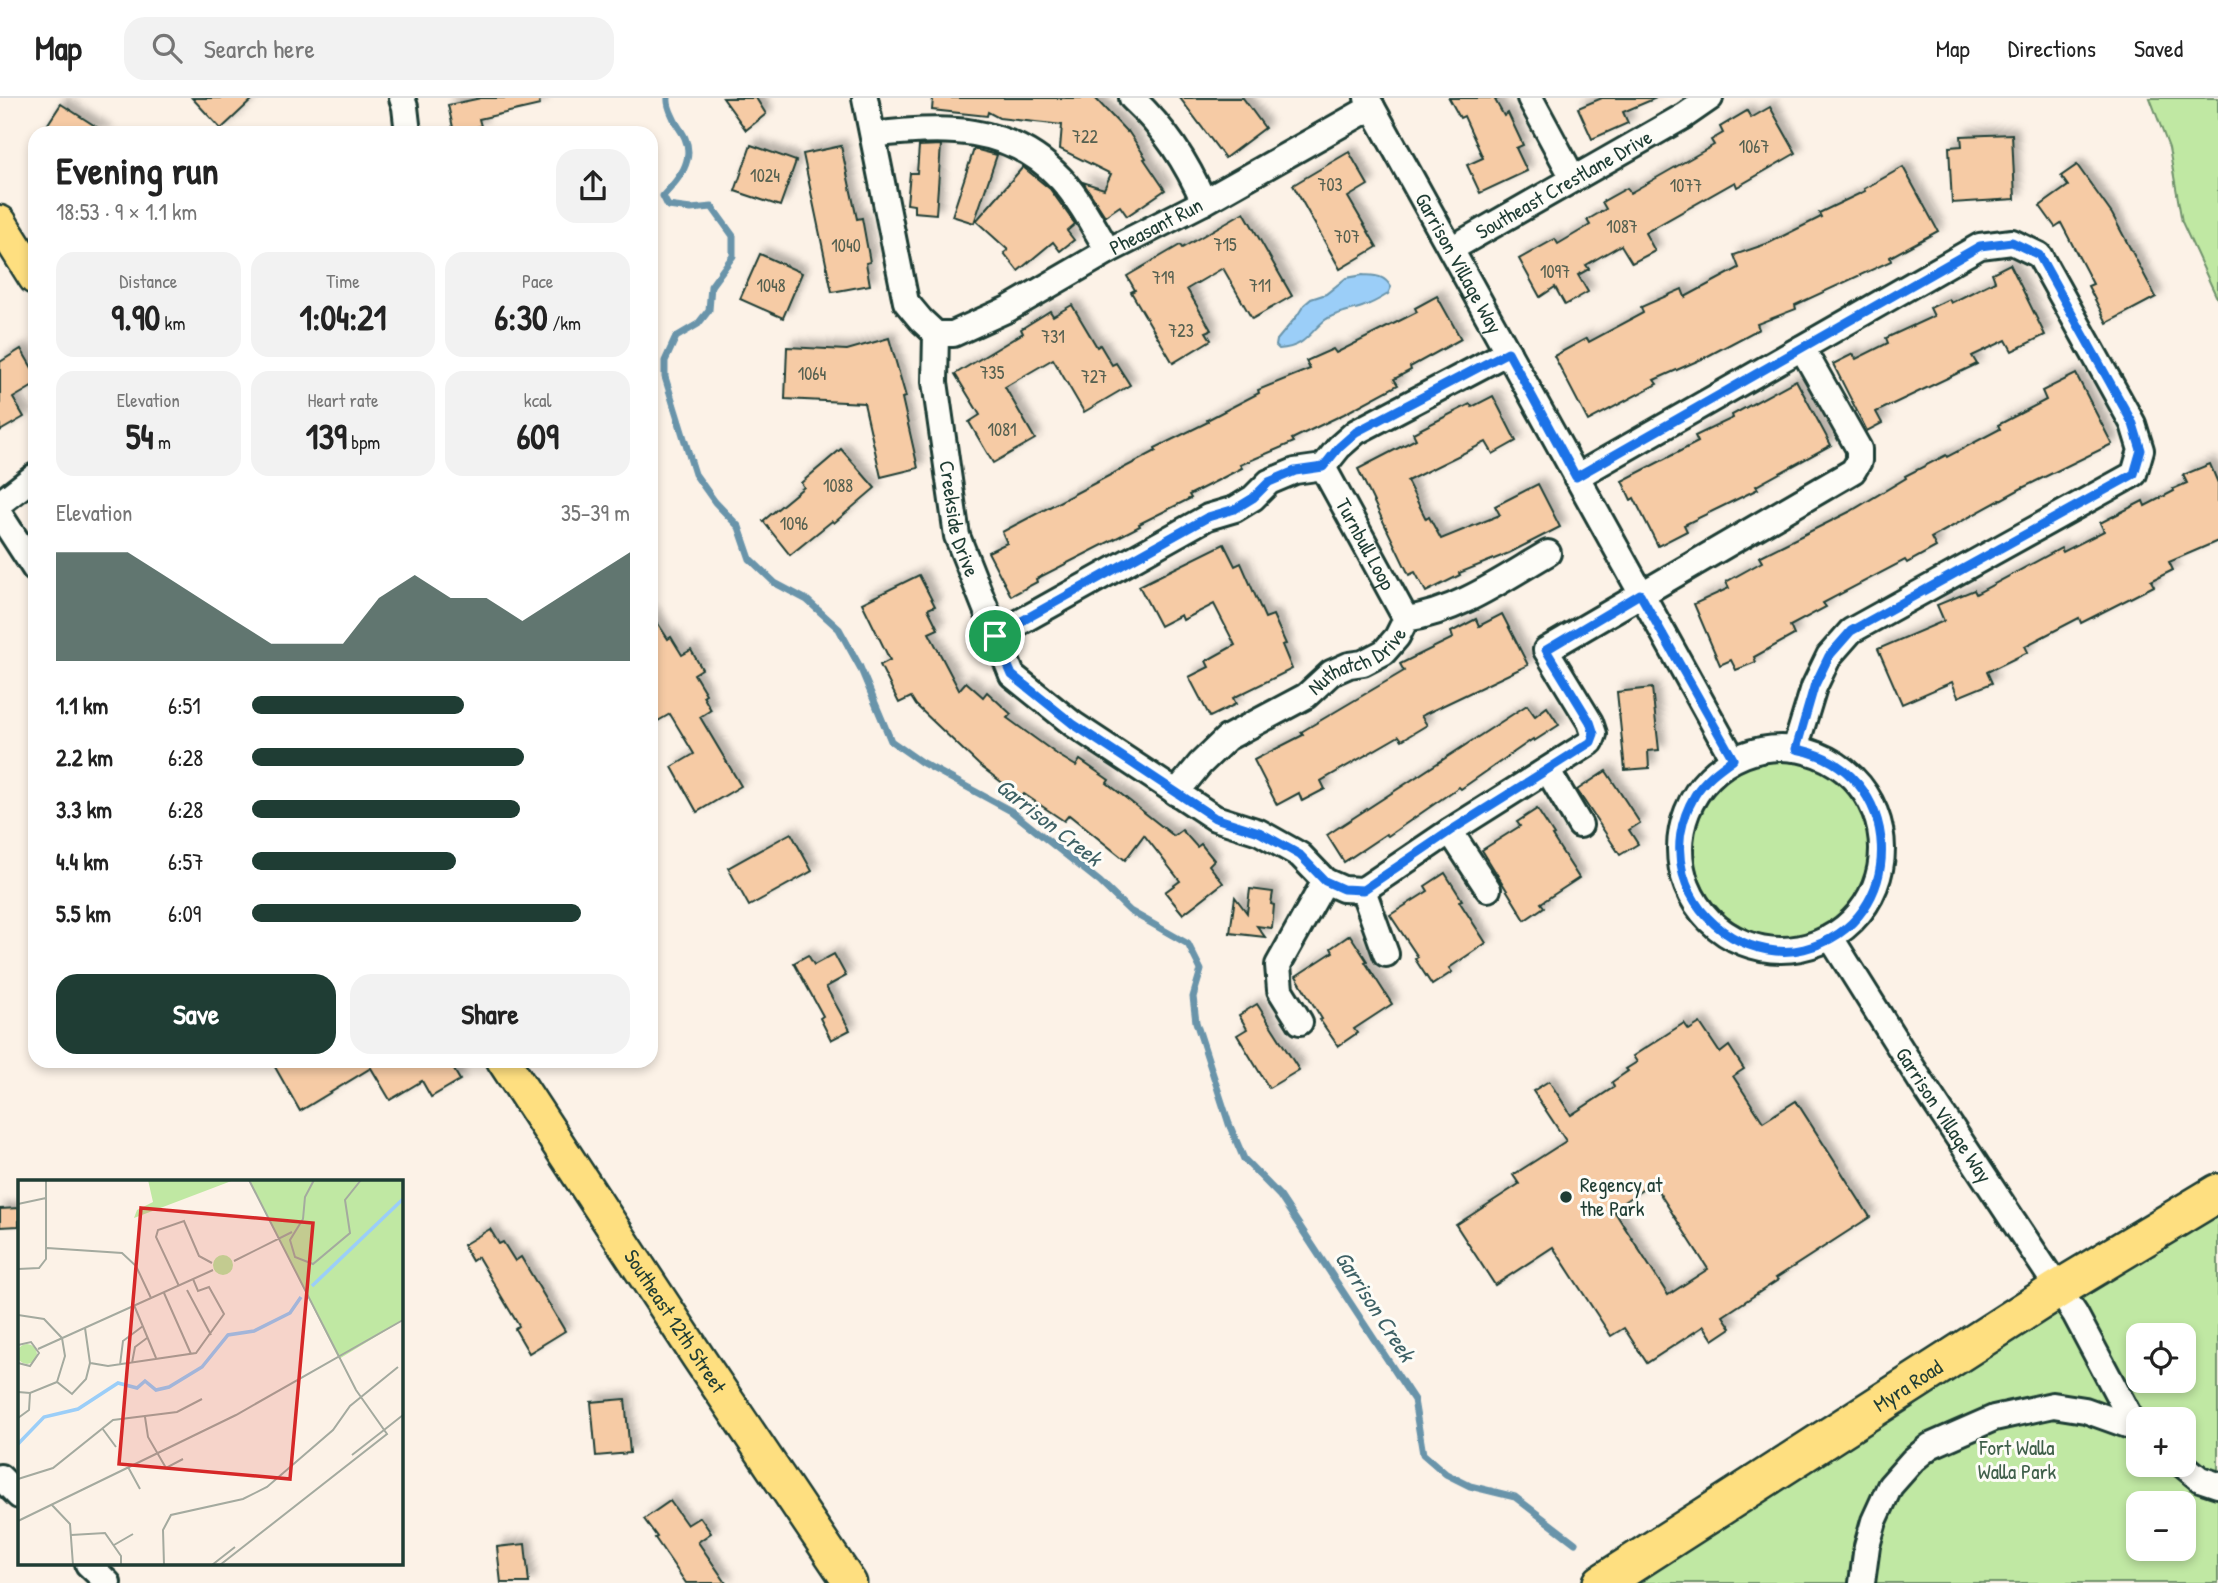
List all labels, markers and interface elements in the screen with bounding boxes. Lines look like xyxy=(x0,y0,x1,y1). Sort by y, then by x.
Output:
search box xyxy=(124,17,614,80)
text: Map xyxy=(35,26,82,70)
icon: search xyxy=(148,29,186,67)
text: Search here xyxy=(204,31,315,66)
text: Map xyxy=(1936,32,1970,64)
text: Directions xyxy=(2008,32,2096,64)
text: Saved xyxy=(2134,32,2183,64)
street label: Southeast Crestlane Drive xyxy=(1470,122,1657,246)
house number: 722 xyxy=(1072,124,1098,149)
house number: 1067 xyxy=(1739,134,1769,159)
text: Evening run xyxy=(56,144,219,196)
button: share xyxy=(556,149,630,223)
house number: 1024 xyxy=(750,163,780,188)
house number: 703 xyxy=(1317,172,1343,197)
house number: 1077 xyxy=(1670,173,1702,198)
street label: Garrison Village Way xyxy=(1408,188,1510,339)
street label: Pheasant Run xyxy=(1104,190,1207,262)
text: 18:53 · 9 × 1.1 km xyxy=(56,196,197,227)
house number: 1087 xyxy=(1606,214,1638,239)
house number: 707 xyxy=(1334,224,1360,249)
house number: 715 xyxy=(1213,232,1237,257)
house number: 1040 xyxy=(831,233,861,258)
house number: 1097 xyxy=(1540,259,1570,284)
house number: 719 xyxy=(1152,265,1174,290)
text: Distance xyxy=(119,268,177,294)
text: Time xyxy=(326,268,360,294)
text: Pace xyxy=(522,268,553,294)
house number: 1048 xyxy=(756,273,786,298)
house number: 711 xyxy=(1249,273,1271,298)
text: 9.90 xyxy=(111,294,160,341)
text: 1:04:21 xyxy=(300,294,386,341)
text: 6:30 xyxy=(494,294,548,341)
text: km xyxy=(160,310,185,336)
text: /km xyxy=(548,310,581,336)
house number: 723 xyxy=(1168,318,1194,343)
house number: 731 xyxy=(1041,324,1065,349)
house number: 735 xyxy=(980,360,1005,385)
house number: 1064 xyxy=(798,361,827,386)
house number: 727 xyxy=(1081,364,1107,389)
text: Elevation xyxy=(117,387,180,413)
text: Heart rate xyxy=(308,387,378,413)
text: kcal xyxy=(524,387,552,413)
text: 54 xyxy=(126,413,154,460)
text: 139 xyxy=(306,413,347,460)
text: 609 xyxy=(516,413,559,460)
house number: 1081 xyxy=(988,417,1016,442)
text: m xyxy=(154,429,171,455)
text: bpm xyxy=(347,429,380,455)
street label: Creekside Drive xyxy=(932,459,987,581)
house number: 1088 xyxy=(823,473,853,498)
street label: Turnbull Loop xyxy=(1329,493,1402,595)
text: Elevation xyxy=(56,497,132,528)
text: 35–39 m xyxy=(561,497,630,528)
house number: 1096 xyxy=(780,511,808,536)
pin xyxy=(965,606,1025,666)
icon: arrive xyxy=(976,617,1014,655)
street label: Nuthatch Drive xyxy=(1301,623,1413,701)
text: 1.1 km xyxy=(56,690,108,721)
text: 6:51 xyxy=(168,690,201,721)
text: 2.2 km xyxy=(56,742,113,773)
text: 6:28 xyxy=(168,742,203,773)
water label: Garrison Creek xyxy=(990,771,1110,874)
text: 3.3 km xyxy=(56,794,112,825)
text: 6:28 xyxy=(168,794,203,825)
text: 4.4 km xyxy=(56,846,109,877)
text: 6:57 xyxy=(168,846,204,877)
text: 5.5 km xyxy=(56,898,111,929)
text: 6:09 xyxy=(168,898,201,929)
button: Save xyxy=(56,974,336,1054)
button: Share xyxy=(350,974,630,1054)
street label: Garrison Village Way xyxy=(1889,1042,1999,1188)
place label: Regency at the Park xyxy=(1580,1170,1663,1223)
inset map xyxy=(18,1180,402,1566)
marker: Regency at the Park xyxy=(1558,1189,1574,1205)
street label: Southeast 12th Street xyxy=(617,1244,734,1399)
water label: Garrison Creek xyxy=(1328,1244,1424,1369)
map controls xyxy=(2126,1323,2196,1561)
button: locate xyxy=(2126,1323,2196,1393)
street label: Myra Road xyxy=(1868,1352,1948,1419)
button: + xyxy=(2126,1407,2196,1477)
park label: Fort Walla Walla Park xyxy=(1978,1433,2056,1486)
button: − xyxy=(2126,1491,2196,1561)

